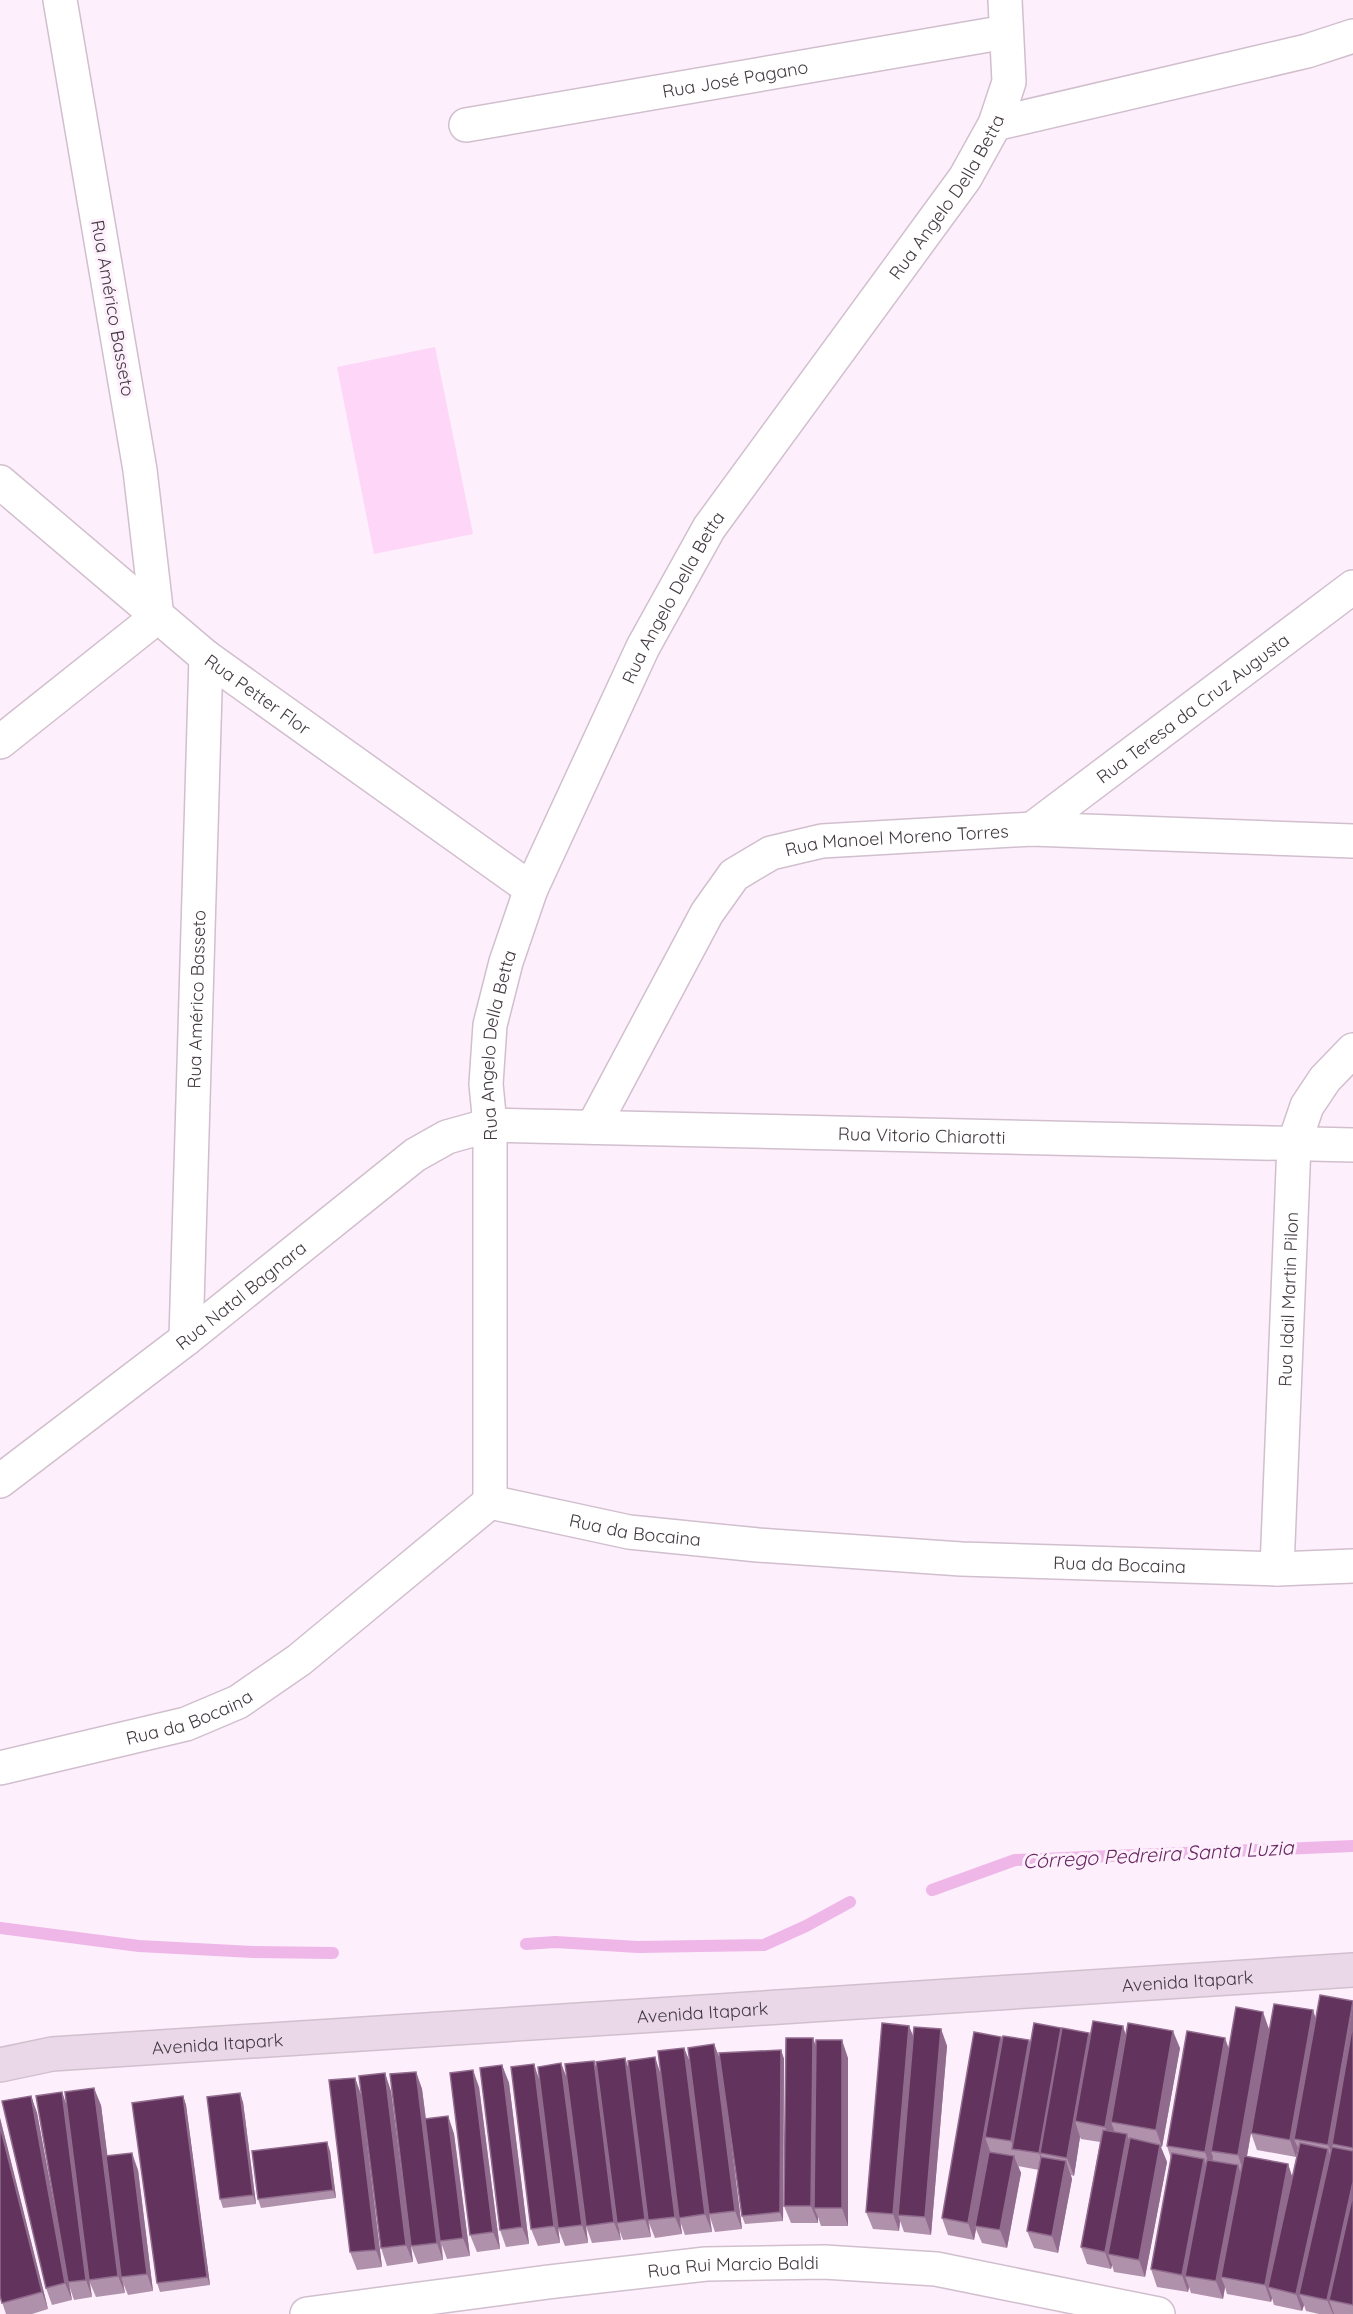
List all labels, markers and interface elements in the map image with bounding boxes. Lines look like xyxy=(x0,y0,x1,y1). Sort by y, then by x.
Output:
street label: Rua José Pagano xyxy=(660,55,810,103)
street label: Rua Angelo Della Betta xyxy=(883,112,1009,284)
street label: Rua Américo Basseto xyxy=(86,218,140,398)
street label: Rua Angelo Della Betta xyxy=(616,506,729,687)
street label: Rua Teresa da Cruz Augusta xyxy=(1091,628,1294,788)
street label: Rua Petter Flor xyxy=(200,648,315,740)
street label: Rua Manoel Moreno Torres xyxy=(782,819,1009,861)
street label: Rua Américo Basseto xyxy=(182,909,210,1089)
street label: Rua Angelo Della Betta xyxy=(474,947,521,1141)
street label: Rua Vitorio Chiarotti xyxy=(838,1122,1006,1148)
street label: Rua Idail Martin Pilon xyxy=(1273,1211,1303,1387)
street label: Rua Natal Bagnara xyxy=(171,1236,310,1355)
street label: Rua da Bocaina xyxy=(567,1508,702,1551)
street label: Rua da Bocaina xyxy=(1053,1550,1186,1578)
street label: Rua da Bocaina xyxy=(123,1684,257,1749)
water label: Córrego Pedreira Santa Luzia xyxy=(1022,1834,1296,1874)
street label: Avenida Itapark xyxy=(1121,1965,1254,1996)
street label: Avenida Itapark xyxy=(636,1996,769,2028)
street label: Avenida Itapark xyxy=(151,2028,284,2059)
street label: Rua Rui Marcio Baldi xyxy=(646,2251,819,2282)

